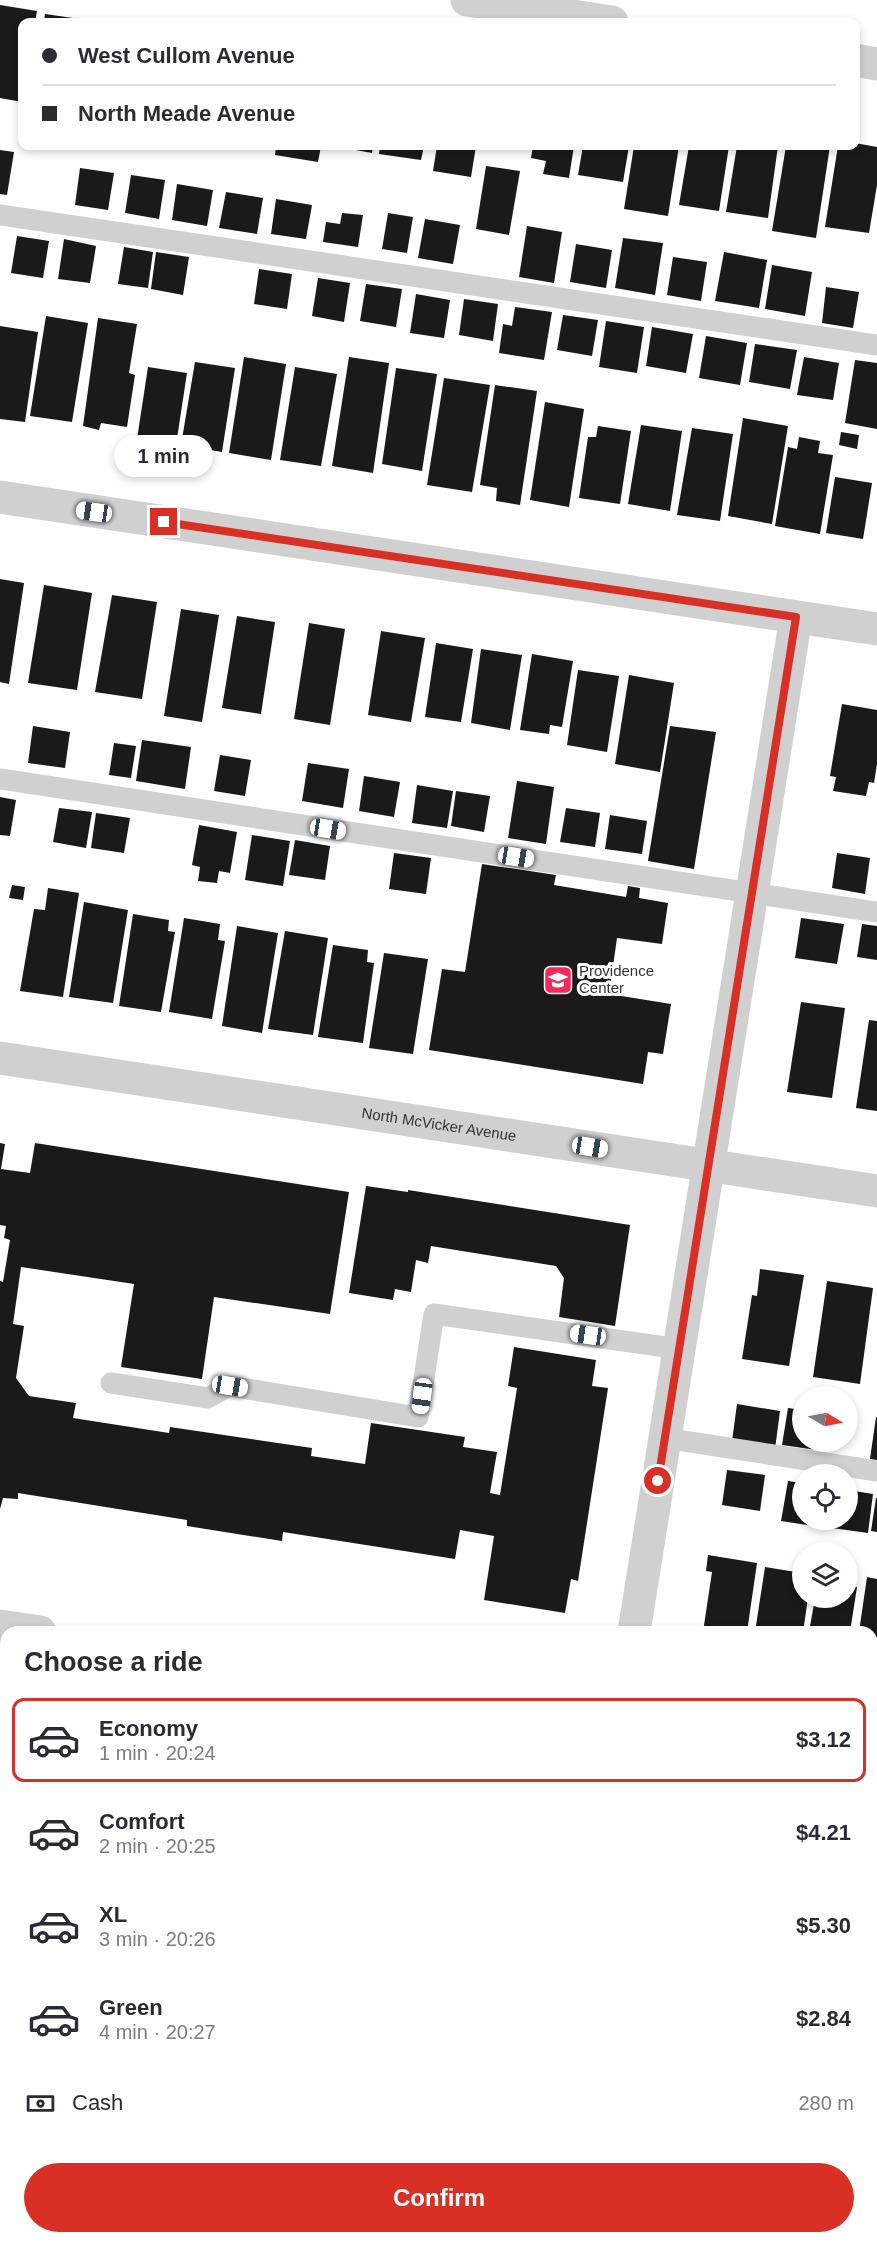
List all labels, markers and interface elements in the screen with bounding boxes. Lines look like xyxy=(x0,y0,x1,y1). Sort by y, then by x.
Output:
text: West Cullom Avenue xyxy=(78,43,295,68)
text: North Meade Avenue xyxy=(78,101,295,126)
callout: 1 min xyxy=(114,435,213,477)
text: 1 min xyxy=(137,445,190,467)
car xyxy=(75,501,113,523)
route end xyxy=(150,508,177,535)
car xyxy=(309,817,347,841)
car xyxy=(497,845,535,869)
place label: Providence Center xyxy=(579,962,654,996)
school or university icon: Providence Center xyxy=(542,964,574,996)
street label: North McVicker Avenue xyxy=(361,1104,518,1144)
car xyxy=(571,1135,609,1159)
car xyxy=(569,1324,607,1346)
car xyxy=(211,1374,249,1398)
car xyxy=(411,1377,433,1415)
north arrow xyxy=(792,1386,858,1452)
map controls xyxy=(792,1386,858,1608)
button: locate xyxy=(792,1464,858,1530)
route start xyxy=(644,1467,671,1494)
button: layers xyxy=(792,1542,858,1608)
text: Choose a ride xyxy=(24,1647,203,1677)
icon: car xyxy=(27,1713,81,1767)
text: Economy xyxy=(99,1716,198,1741)
text: $3.12 xyxy=(796,1727,851,1752)
text: 1 min · 20:24 xyxy=(99,1742,216,1764)
icon: car xyxy=(27,1806,81,1860)
text: Comfort xyxy=(99,1809,185,1834)
text: $4.21 xyxy=(796,1820,851,1845)
text: 2 min · 20:25 xyxy=(99,1835,216,1857)
icon: car xyxy=(27,1899,81,1953)
text: XL xyxy=(99,1902,127,1927)
text: $5.30 xyxy=(796,1913,851,1938)
text: 3 min · 20:26 xyxy=(99,1928,216,1950)
icon: car xyxy=(27,1992,81,2046)
text: Green xyxy=(99,1995,163,2020)
text: $2.84 xyxy=(796,2006,851,2031)
text: 4 min · 20:27 xyxy=(99,2021,216,2043)
icon: cash xyxy=(24,2087,57,2120)
text: Cash xyxy=(72,2090,123,2115)
text: 280 m xyxy=(798,2092,854,2114)
button: Confirm xyxy=(24,2163,854,2232)

